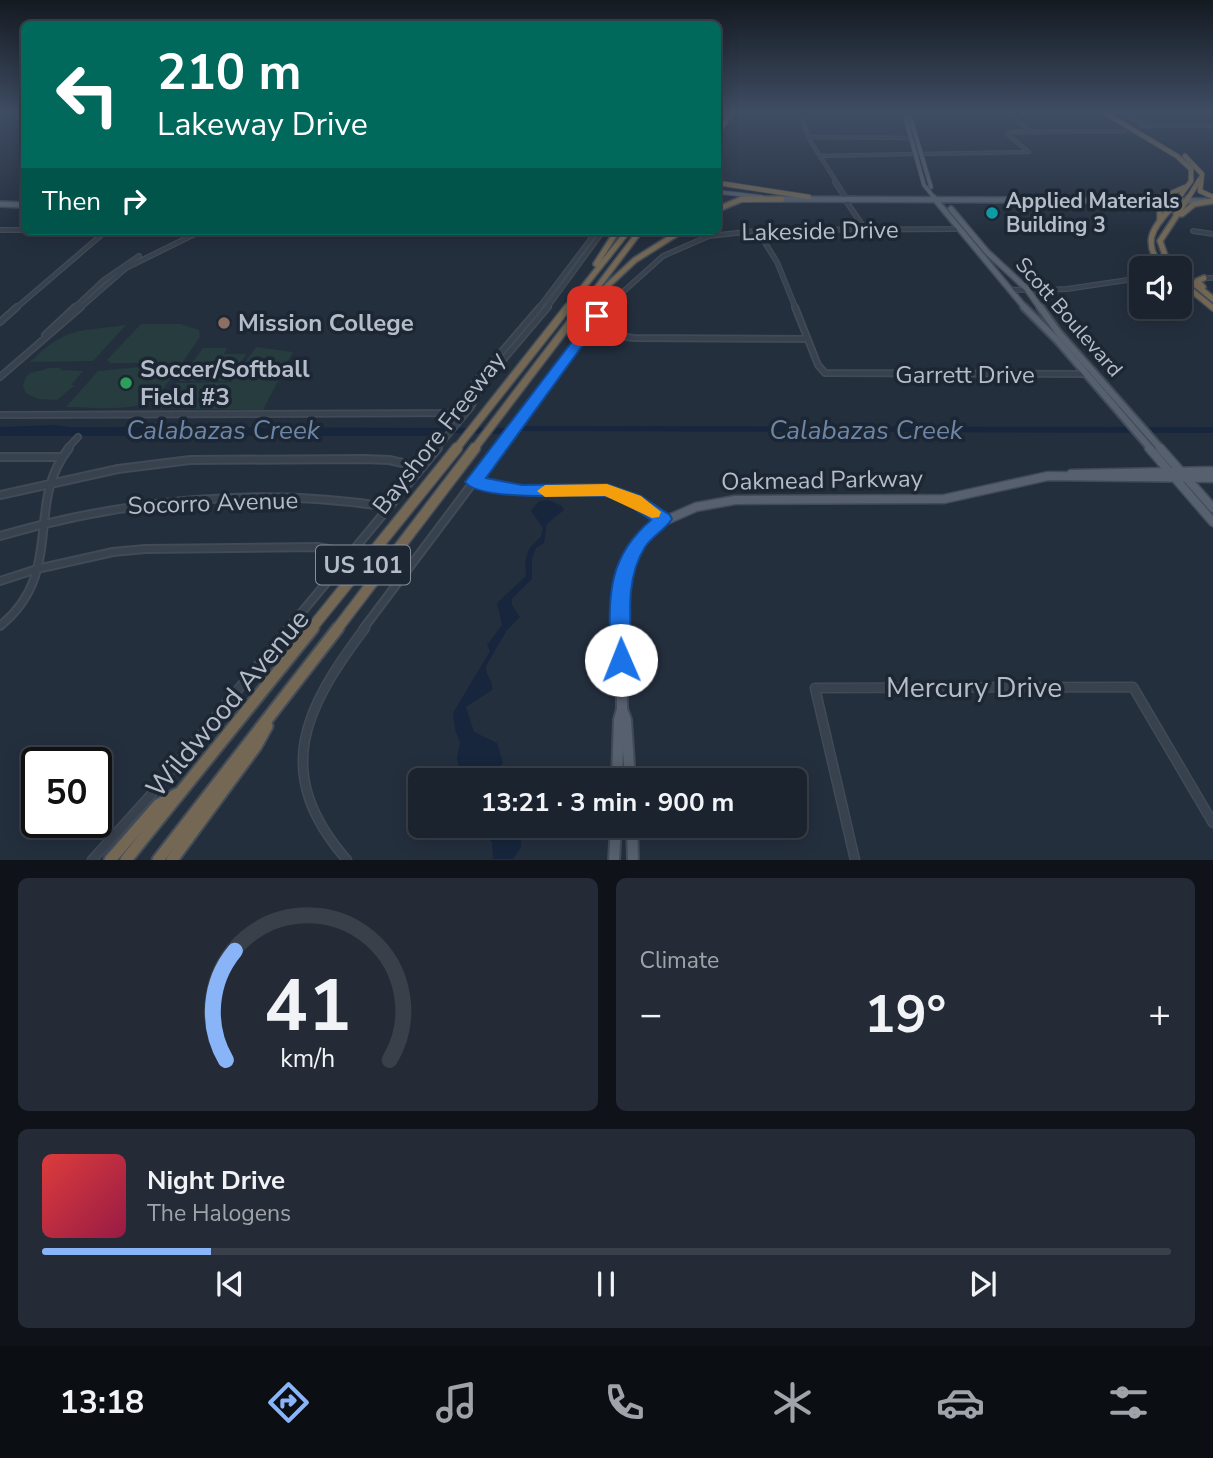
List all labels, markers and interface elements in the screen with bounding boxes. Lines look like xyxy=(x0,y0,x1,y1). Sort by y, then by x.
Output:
text: 210 m xyxy=(157,39,301,106)
icon: left xyxy=(42,49,133,140)
text: Lakeway Drive xyxy=(157,103,368,146)
icon: right xyxy=(115,182,153,220)
text: Then xyxy=(42,184,101,219)
place label: Applied Materials Building 3 xyxy=(1006,187,1180,239)
marker: Applied Materials Building 3 xyxy=(984,205,1000,221)
street label: Lakeside Drive xyxy=(741,214,899,248)
street label: Scott Boulevard xyxy=(1009,251,1129,383)
map controls xyxy=(1129,256,1192,319)
button: sound xyxy=(1129,256,1192,319)
pin xyxy=(567,286,627,346)
icon: arrive xyxy=(578,297,616,335)
place label: Mission College xyxy=(238,307,414,339)
marker: Mission College xyxy=(216,315,232,331)
street label: Bayshore Freeway xyxy=(365,344,513,521)
place label: Soccer/Softball Field #3 xyxy=(140,353,310,413)
street label: Garrett Drive xyxy=(895,359,1035,391)
marker: Soccer/Softball Field #3 xyxy=(118,375,134,391)
water label: Calabazas Creek xyxy=(126,413,321,448)
water label: Calabazas Creek xyxy=(769,413,964,448)
street label: Oakmead Parkway xyxy=(721,462,924,498)
street label: Socorro Avenue xyxy=(127,484,299,522)
road number: US 101 xyxy=(316,545,410,584)
street label: Wildwood Avenue xyxy=(138,601,318,806)
position arrow xyxy=(584,623,658,697)
street label: Mercury Drive xyxy=(886,669,1062,707)
speed limit sign: 50 xyxy=(21,747,112,838)
text: 13:21 · 3 min · 900 m xyxy=(481,785,734,820)
text: Climate xyxy=(640,945,719,976)
text: 41 xyxy=(264,957,351,1057)
text: 19° xyxy=(864,979,946,1050)
text: − xyxy=(640,989,662,1040)
text: + xyxy=(1148,989,1171,1040)
text: km/h xyxy=(280,1042,335,1076)
text: Night Drive xyxy=(147,1163,285,1198)
text: The Halogens xyxy=(147,1198,291,1229)
icon: previous xyxy=(211,1265,249,1303)
icon: pause xyxy=(587,1265,625,1303)
icon: next xyxy=(964,1265,1002,1303)
icon: directions xyxy=(264,1378,313,1427)
icon: music xyxy=(432,1378,481,1427)
icon: phone xyxy=(600,1378,649,1427)
icon: climate xyxy=(768,1378,817,1427)
icon: car xyxy=(936,1378,985,1427)
icon: filters xyxy=(1104,1378,1153,1427)
text: 13:18 xyxy=(60,1381,144,1424)

